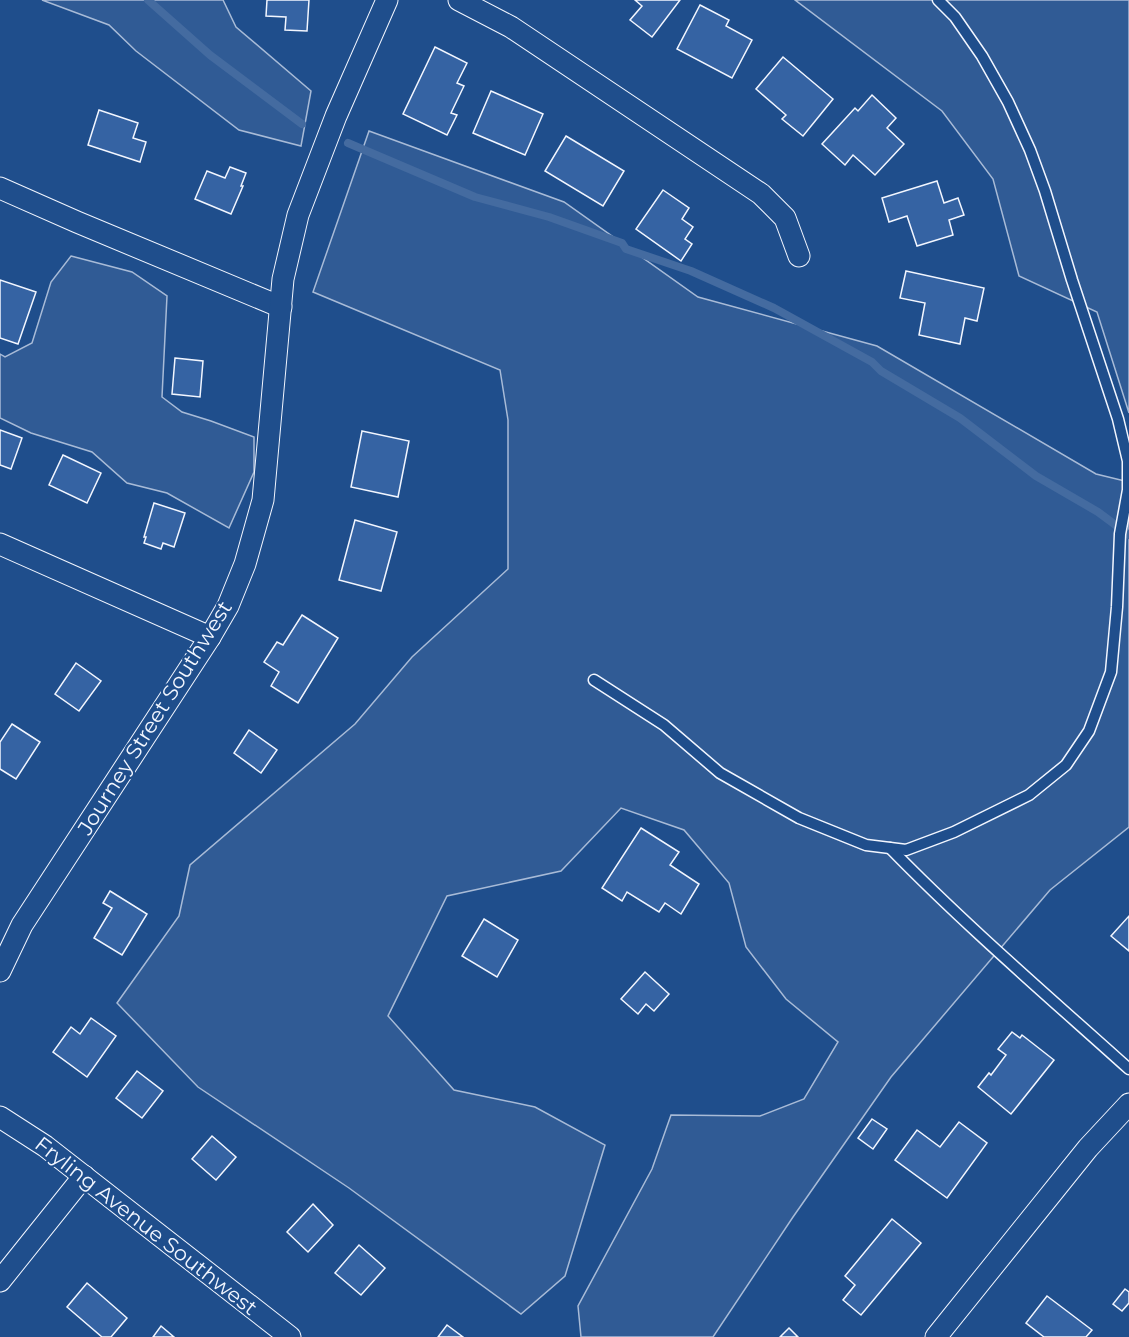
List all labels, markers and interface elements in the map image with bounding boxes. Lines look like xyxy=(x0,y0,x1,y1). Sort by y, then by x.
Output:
street label: Journey Street Southwest xyxy=(72,596,237,840)
street label: Fryling Avenue Southwest xyxy=(30,1131,262,1320)

